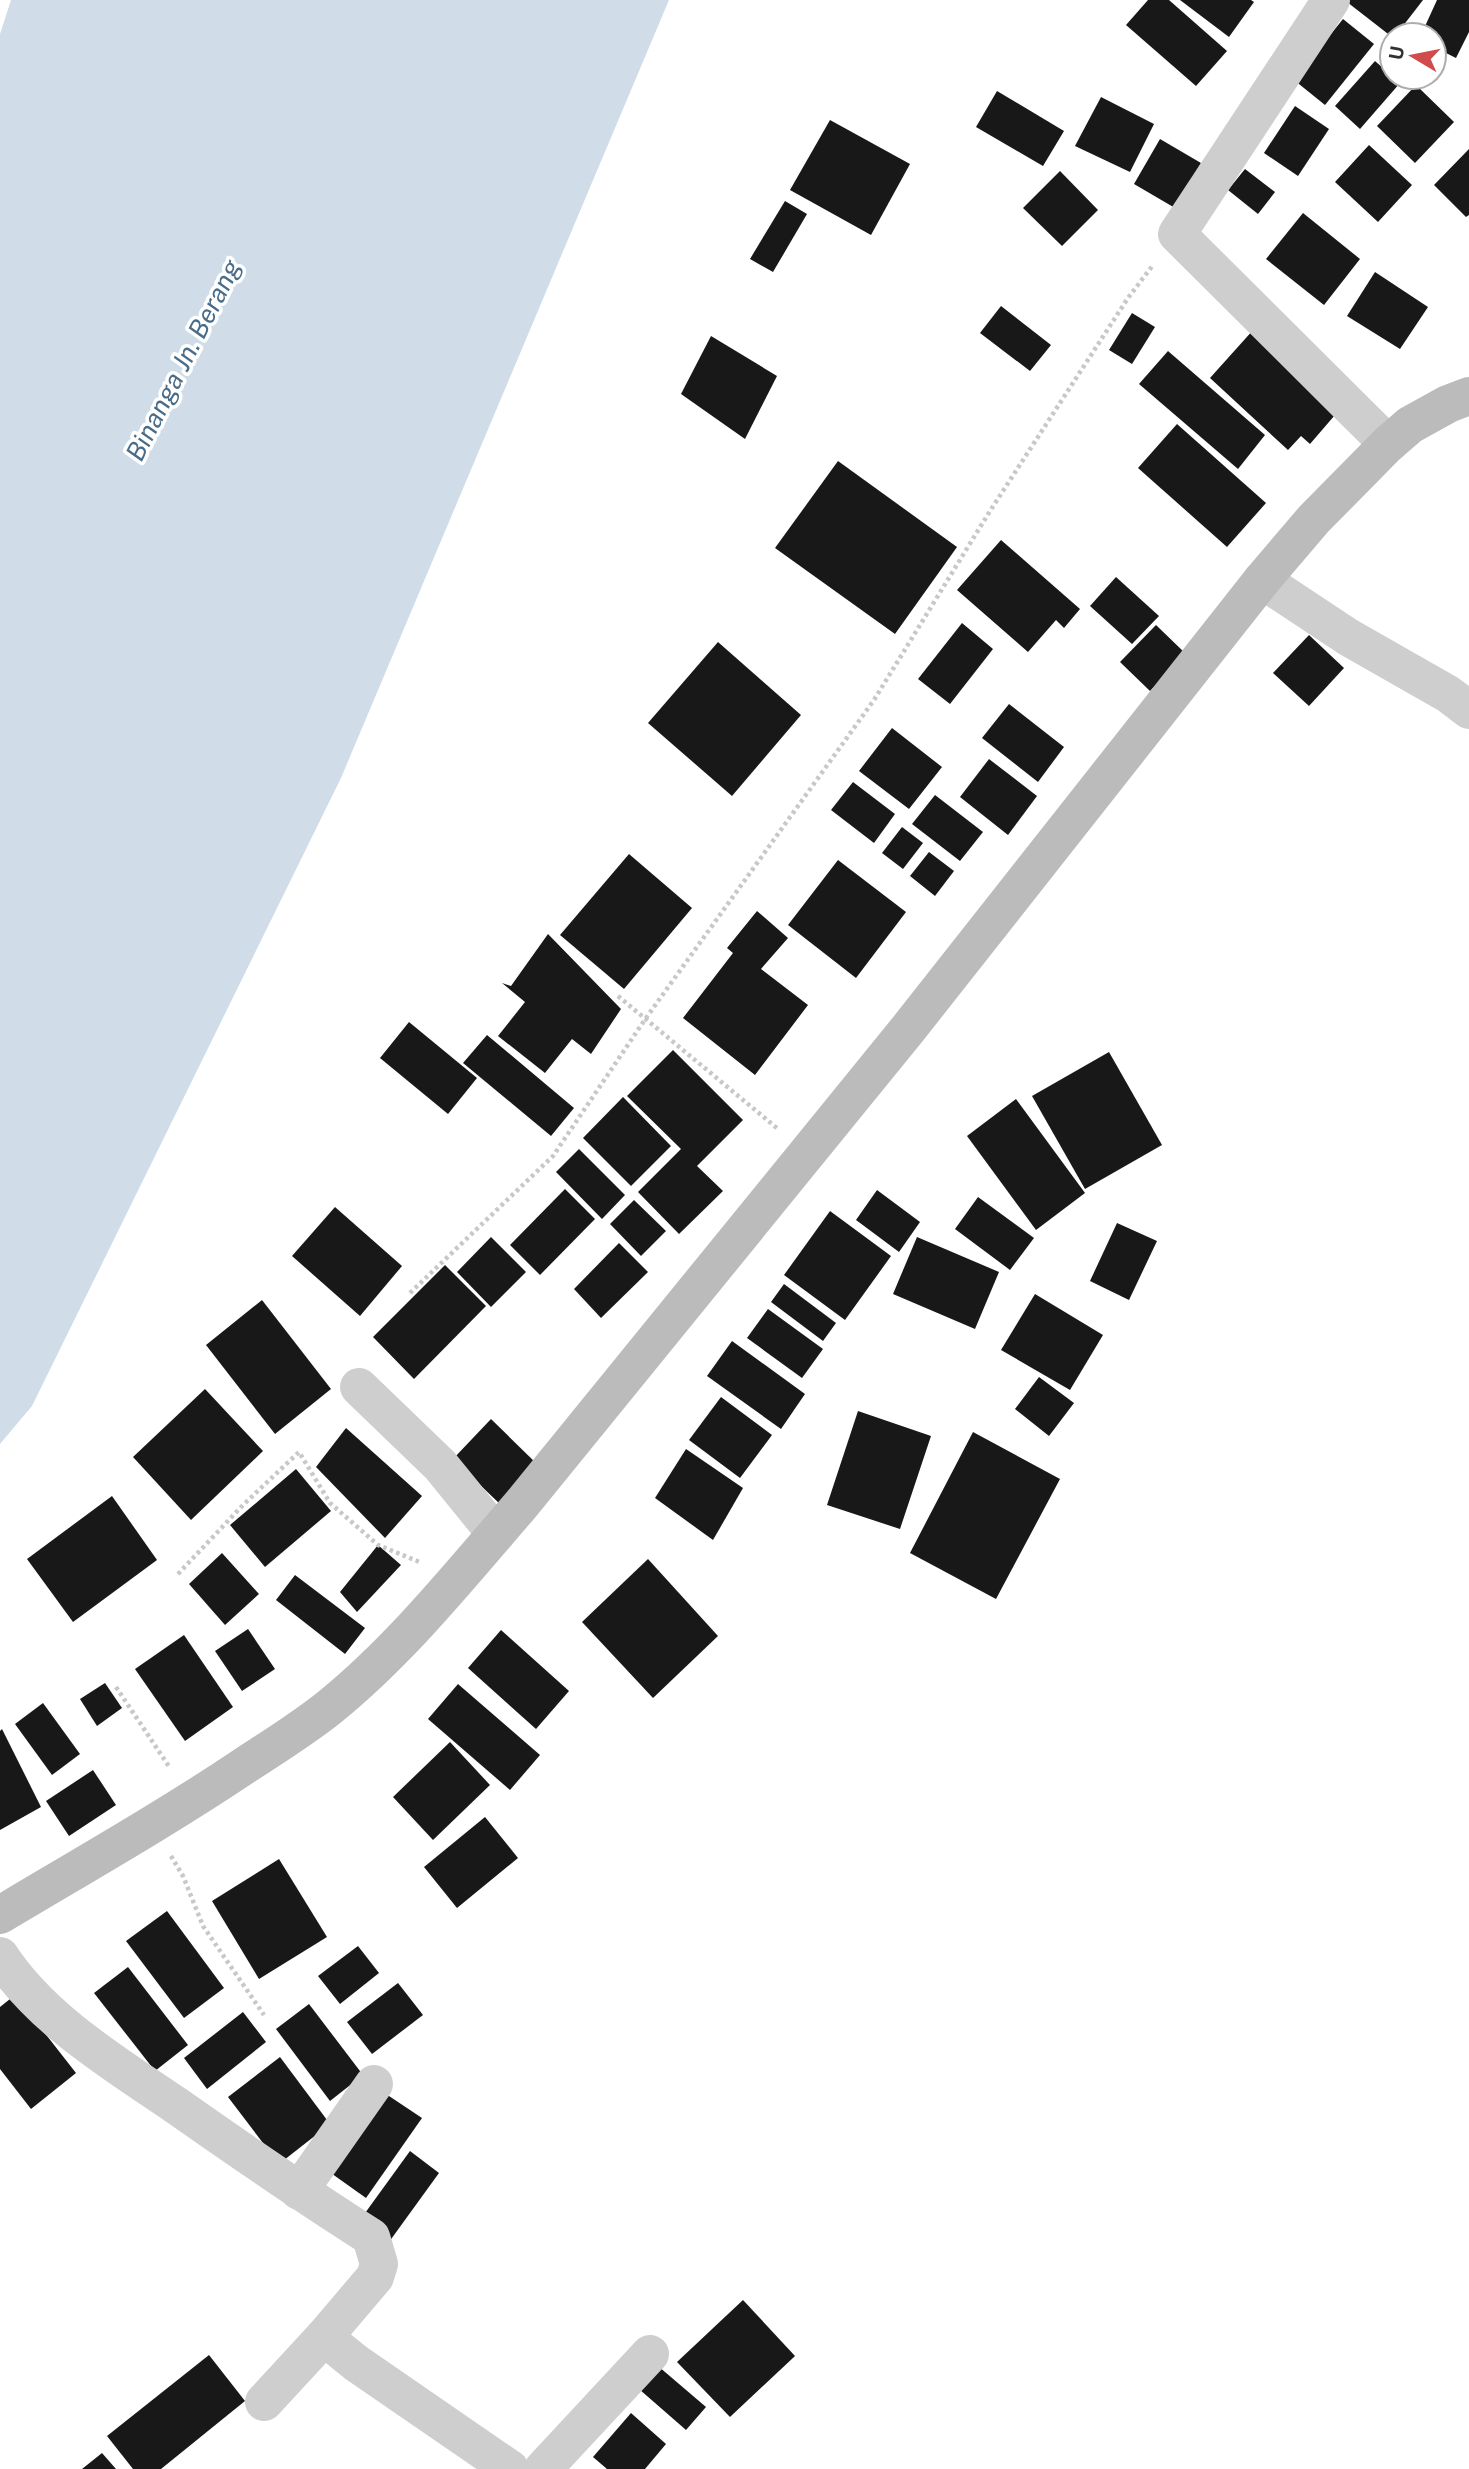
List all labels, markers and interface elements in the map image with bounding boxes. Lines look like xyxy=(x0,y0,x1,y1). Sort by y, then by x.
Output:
north arrow xyxy=(1378,21,1448,91)
text: U xyxy=(1384,44,1408,62)
water label: Binanga Jn. Berang xyxy=(119,254,247,466)

